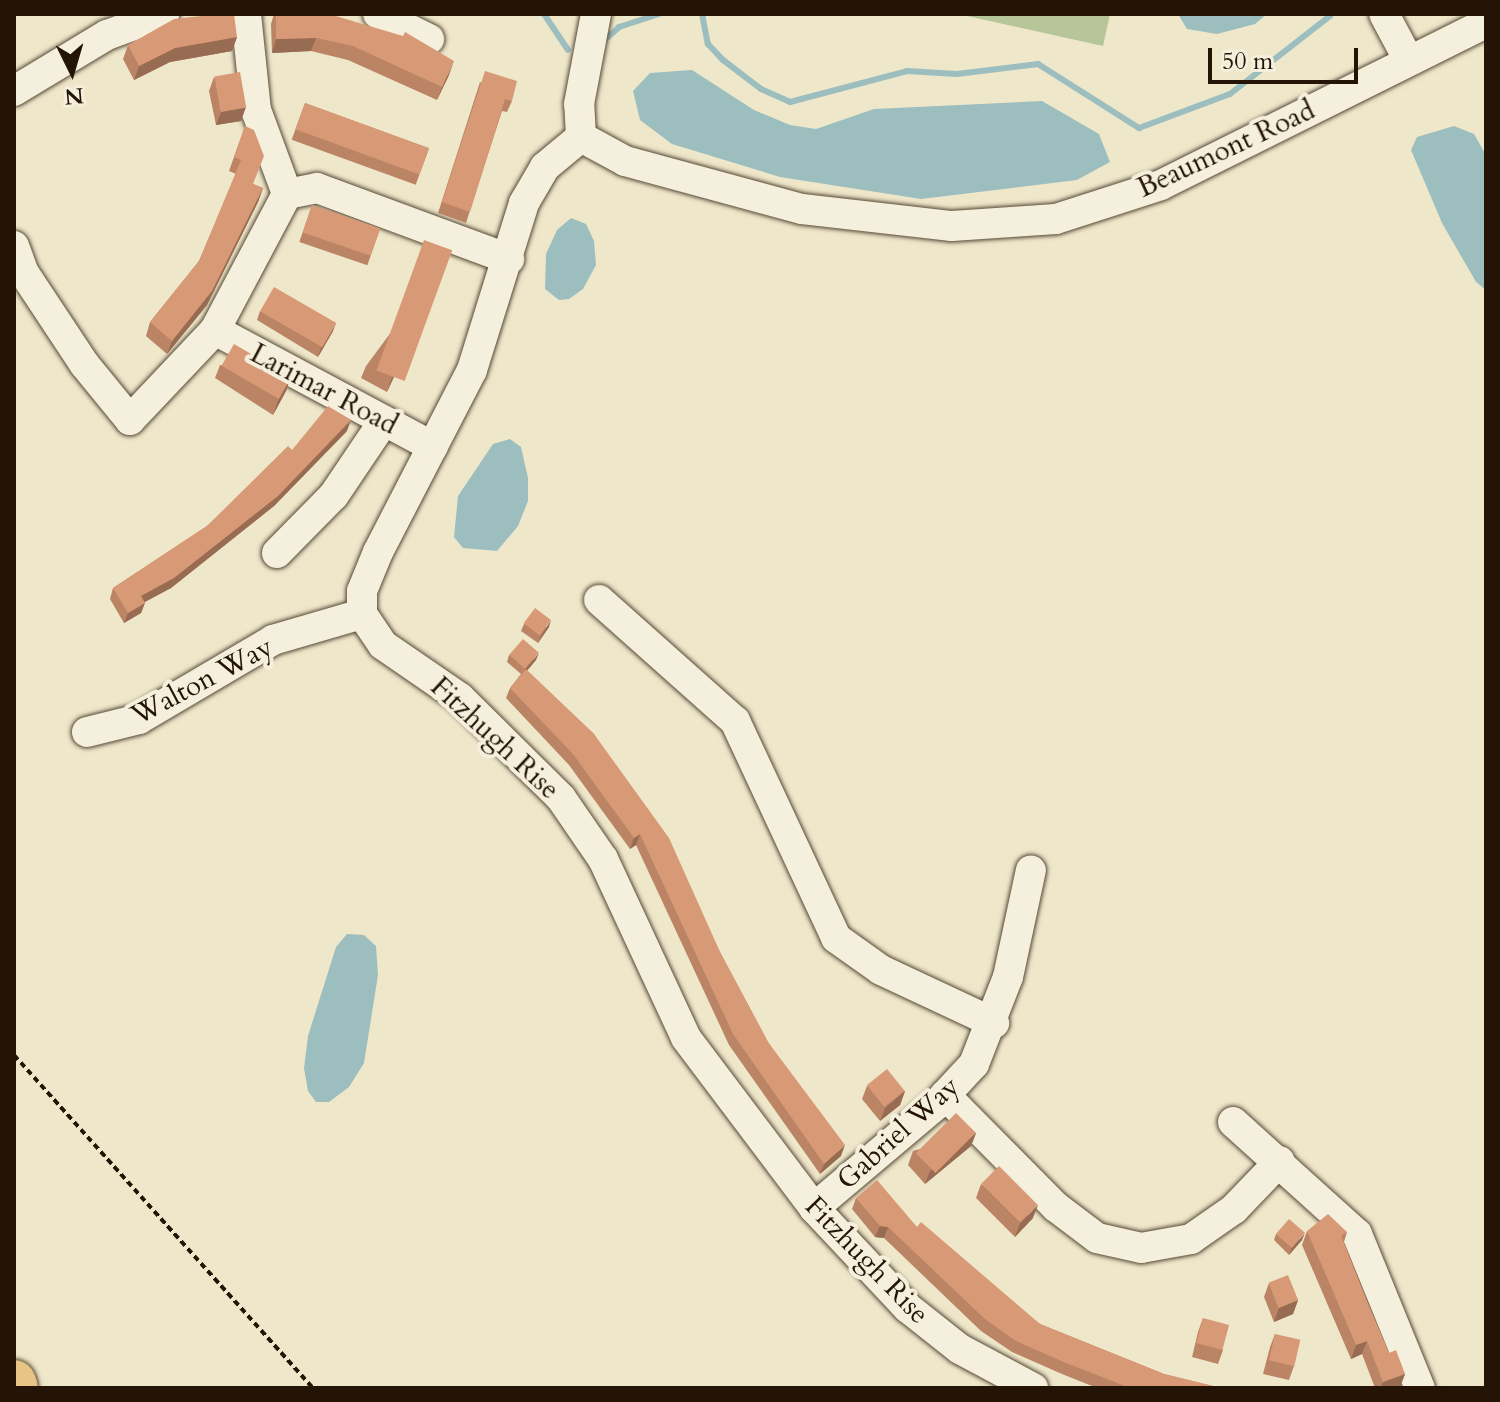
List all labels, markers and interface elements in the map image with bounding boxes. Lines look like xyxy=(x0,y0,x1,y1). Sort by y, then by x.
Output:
north arrow xyxy=(32,32,112,112)
scale bar xyxy=(1212,32,1362,82)
text: 50 m xyxy=(1222,45,1273,78)
text: N xyxy=(63,80,85,112)
street label: Beaumont Road xyxy=(1132,93,1320,205)
street label: Larimar Road xyxy=(245,336,403,442)
street label: Walton Way xyxy=(126,630,278,732)
street label: Fitzhugh Rise xyxy=(424,670,566,806)
street label: Gabriel Way xyxy=(830,1069,966,1197)
street label: Fitzhugh Rise xyxy=(798,1189,936,1331)

